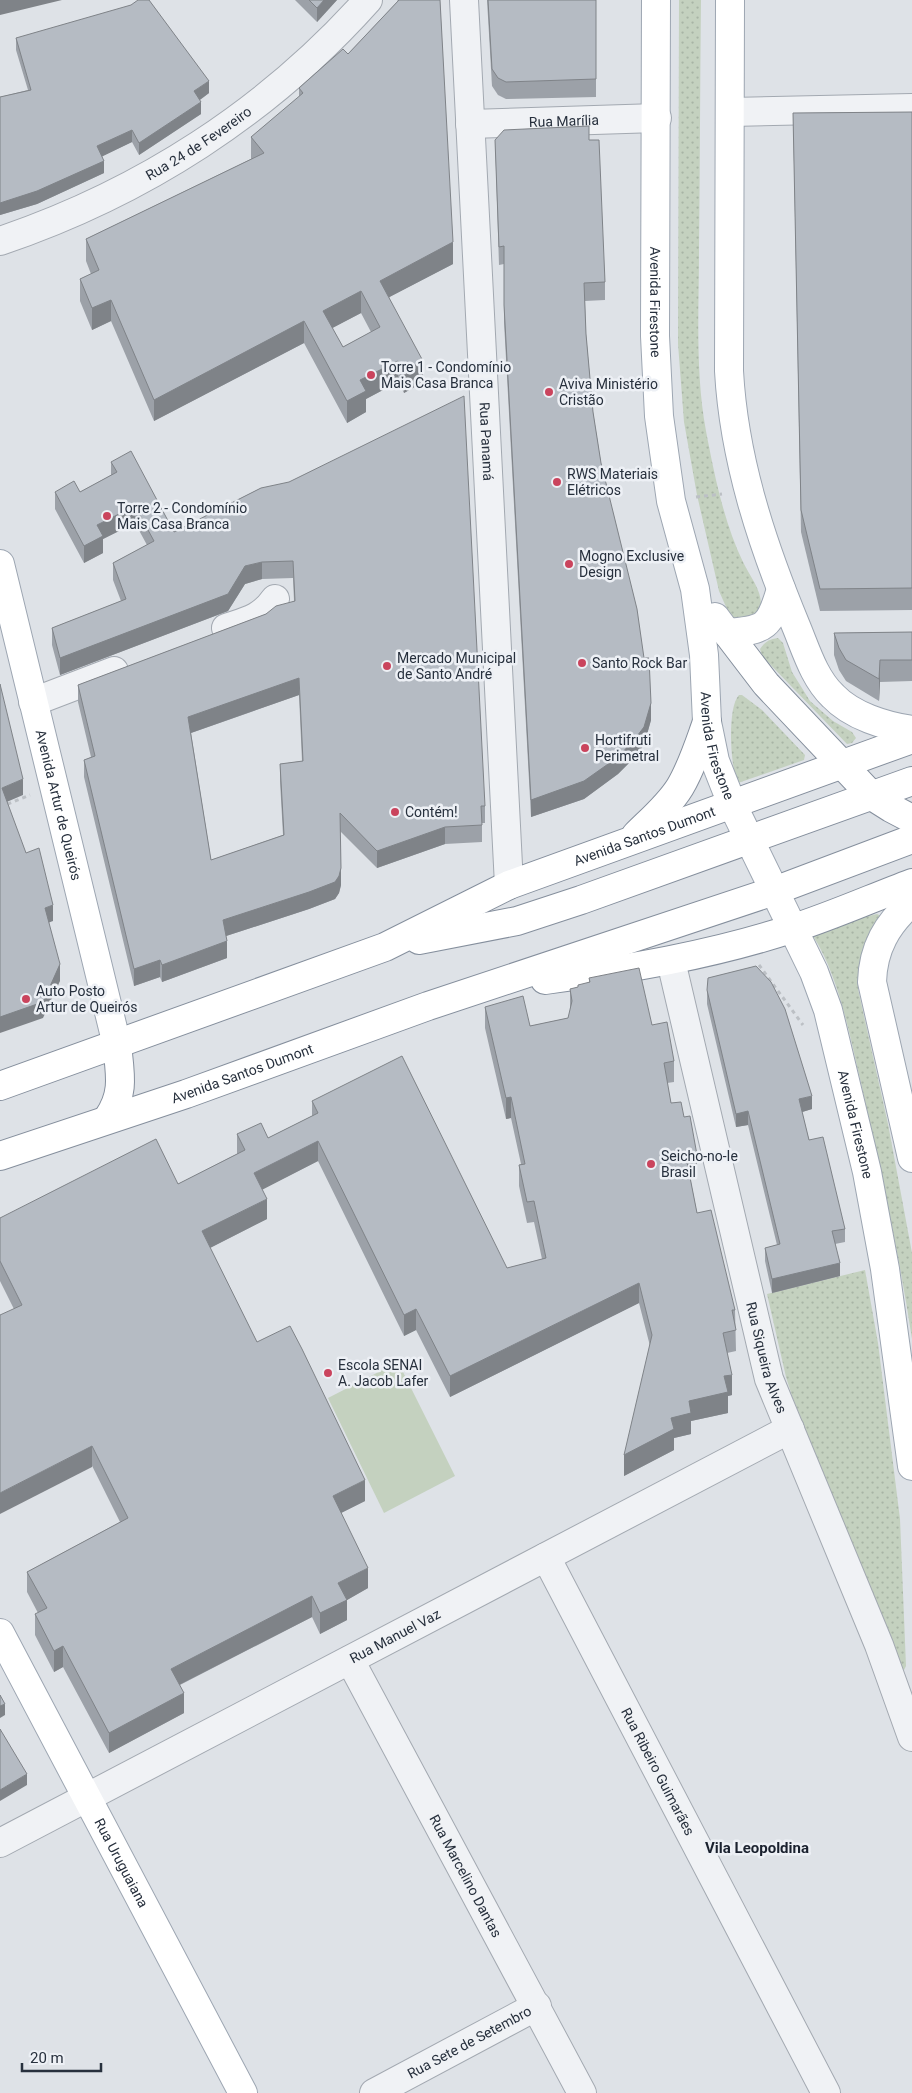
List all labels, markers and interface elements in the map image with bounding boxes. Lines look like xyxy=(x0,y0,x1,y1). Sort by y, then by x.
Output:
street label: Rua 24 de Fevereiro xyxy=(143,103,254,183)
street label: Rua Marília xyxy=(529,112,599,130)
street label: Avenida Firestone xyxy=(647,246,664,358)
place label: Torre 1 - Condomínio Mais Casa Branca xyxy=(381,359,511,391)
marker: Torre 1 - Condomínio Mais Casa Branca xyxy=(365,369,377,381)
place label: Aviva Ministério Cristão xyxy=(559,376,658,408)
marker: Aviva Ministério Cristão xyxy=(543,386,555,398)
street label: Rua Panamá xyxy=(476,402,496,481)
place label: RWS Materiais Elétricos xyxy=(567,466,658,498)
marker: RWS Materiais Elétricos xyxy=(551,476,563,488)
place label: Torre 2 - Condomínio Mais Casa Branca xyxy=(117,500,247,532)
marker: Torre 2 - Condomínio Mais Casa Branca xyxy=(101,510,113,522)
place label: Mogno Exclusive Design xyxy=(579,548,684,580)
marker: Mogno Exclusive Design xyxy=(563,558,575,570)
place label: Mercado Municipal de Santo André xyxy=(397,650,516,682)
place label: Santo Rock Bar xyxy=(592,655,687,671)
marker: Santo Rock Bar xyxy=(576,657,588,669)
marker: Mercado Municipal de Santo André xyxy=(381,660,393,672)
street label: Avenida Firestone xyxy=(698,691,737,802)
street label: Avenida Artur de Queirós xyxy=(33,728,85,882)
place label: Hortifruti Perimetral xyxy=(595,732,659,764)
marker: Hortifruti Perimetral xyxy=(579,742,591,754)
street label: Avenida Santos Dumont xyxy=(571,803,718,869)
place label: Contém! xyxy=(405,804,458,820)
marker: Contém! xyxy=(389,806,401,818)
place label: Auto Posto Artur de Queirós xyxy=(36,983,138,1015)
marker: Auto Posto Artur de Queirós xyxy=(20,993,32,1005)
street label: Avenida Santos Dumont xyxy=(169,1040,316,1106)
street label: Avenida Firestone xyxy=(835,1068,876,1180)
place label: Seicho-no-Ie Brasil xyxy=(661,1148,738,1180)
marker: Seicho-no-Ie Brasil xyxy=(645,1158,657,1170)
street label: Rua Siqueira Alves xyxy=(743,1300,790,1416)
place label: Escola SENAI A. Jacob Lafer xyxy=(338,1357,429,1389)
marker: Escola SENAI A. Jacob Lafer xyxy=(322,1367,334,1379)
street label: Rua Manuel Vaz xyxy=(347,1606,443,1666)
street label: Rua Ribeiro Guimarães xyxy=(618,1705,698,1838)
street label: Rua Marcelino Dantas xyxy=(426,1812,505,1940)
street label: Rua Uruguaiana xyxy=(91,1816,152,1910)
district label: Vila Leopoldina xyxy=(705,1839,809,1857)
street label: Rua Sete de Setembro xyxy=(405,2003,534,2082)
scale bar xyxy=(22,2040,101,2072)
text: 20 m xyxy=(30,2049,64,2067)

